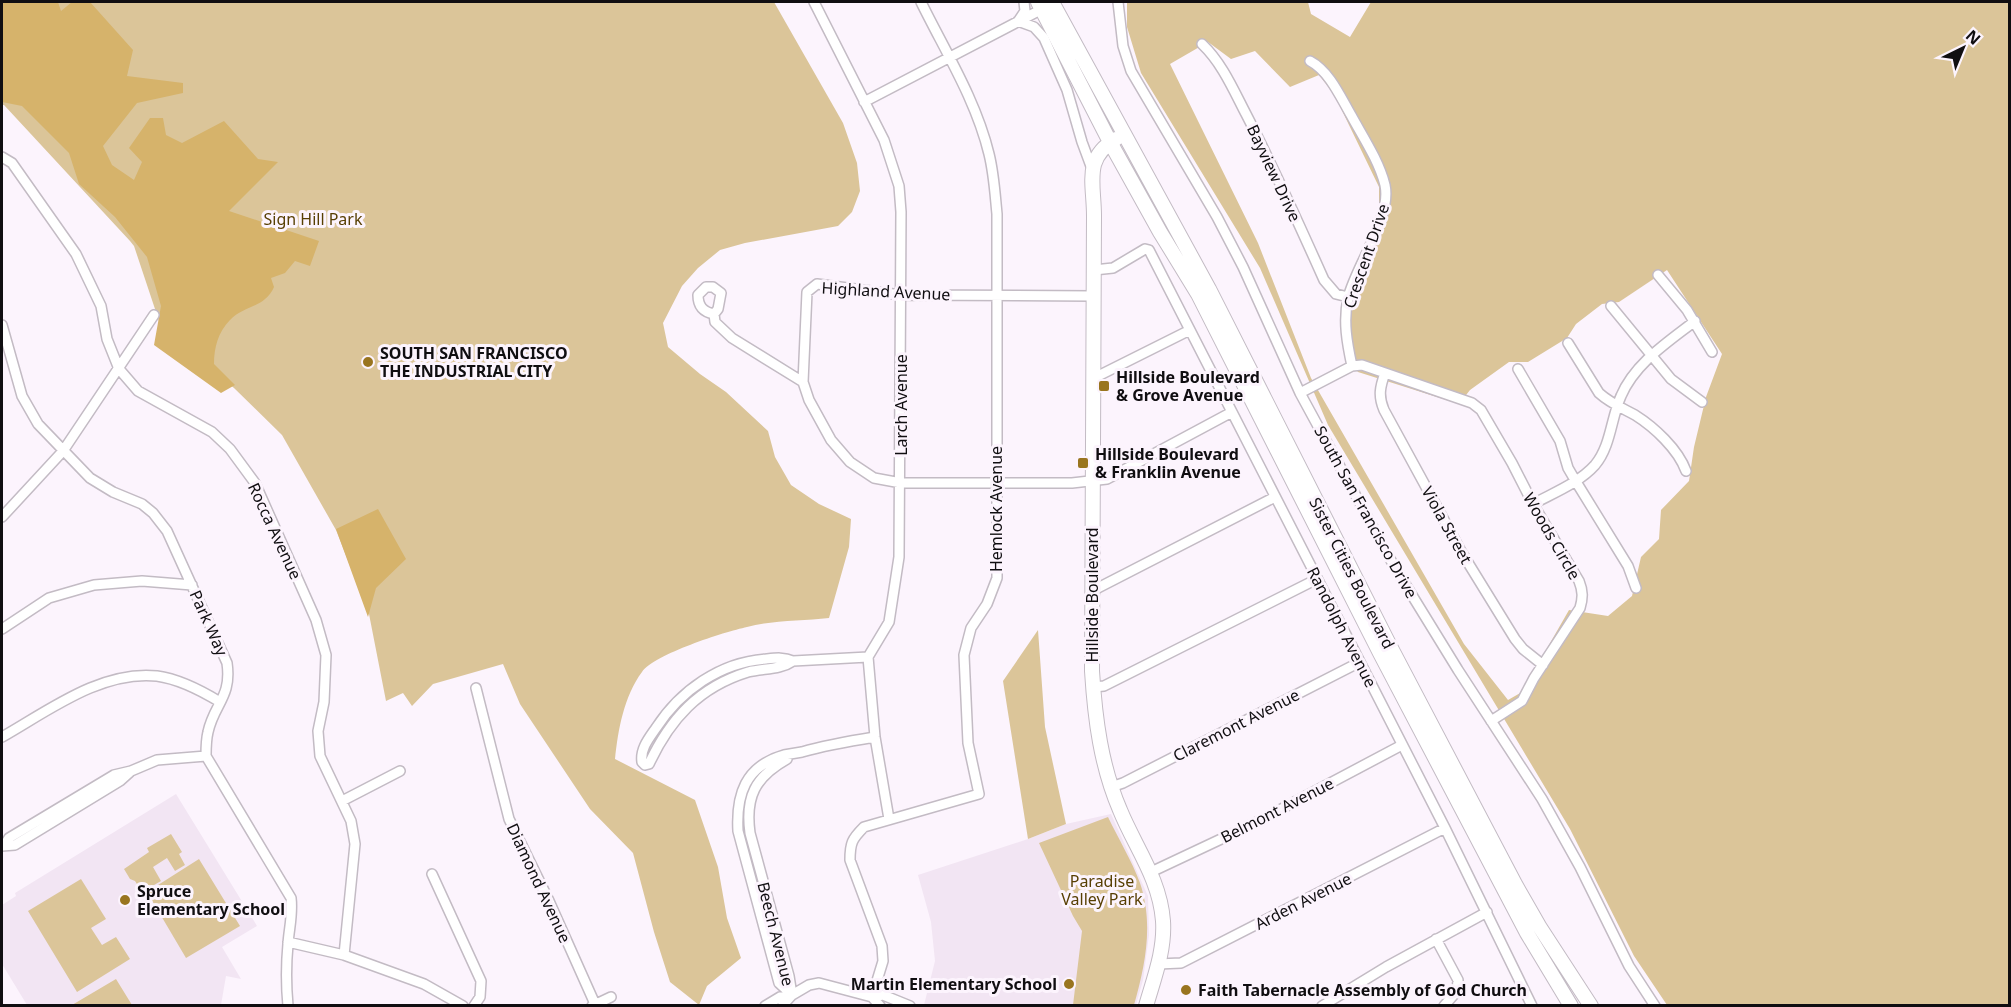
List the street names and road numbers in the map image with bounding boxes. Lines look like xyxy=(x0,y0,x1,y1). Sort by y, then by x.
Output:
street label: Bayview Drive xyxy=(1242,121,1306,225)
street label: Crescent Drive xyxy=(1338,201,1394,311)
street label: Highland Avenue xyxy=(821,277,951,305)
street label: Larch Avenue xyxy=(890,354,912,456)
street label: South San Francisco Drive xyxy=(1309,422,1423,602)
street label: Hemlock Avenue xyxy=(985,446,1007,572)
street label: Rocca Avenue xyxy=(243,479,307,583)
street label: Viola Street xyxy=(1417,482,1477,568)
street label: Woods Circle xyxy=(1518,489,1586,583)
street label: Sister Cities Boulevard xyxy=(1304,494,1400,652)
street label: Hillside Boulevard xyxy=(1081,527,1103,663)
street label: Randolph Avenue xyxy=(1302,563,1382,691)
street label: Park Way xyxy=(185,587,234,660)
street label: Claremont Avenue xyxy=(1169,684,1303,766)
street label: Belmont Avenue xyxy=(1217,772,1337,848)
street label: Diamond Avenue xyxy=(502,820,576,946)
street label: Arden Avenue xyxy=(1251,867,1355,935)
street label: Beech Avenue xyxy=(752,880,800,988)

